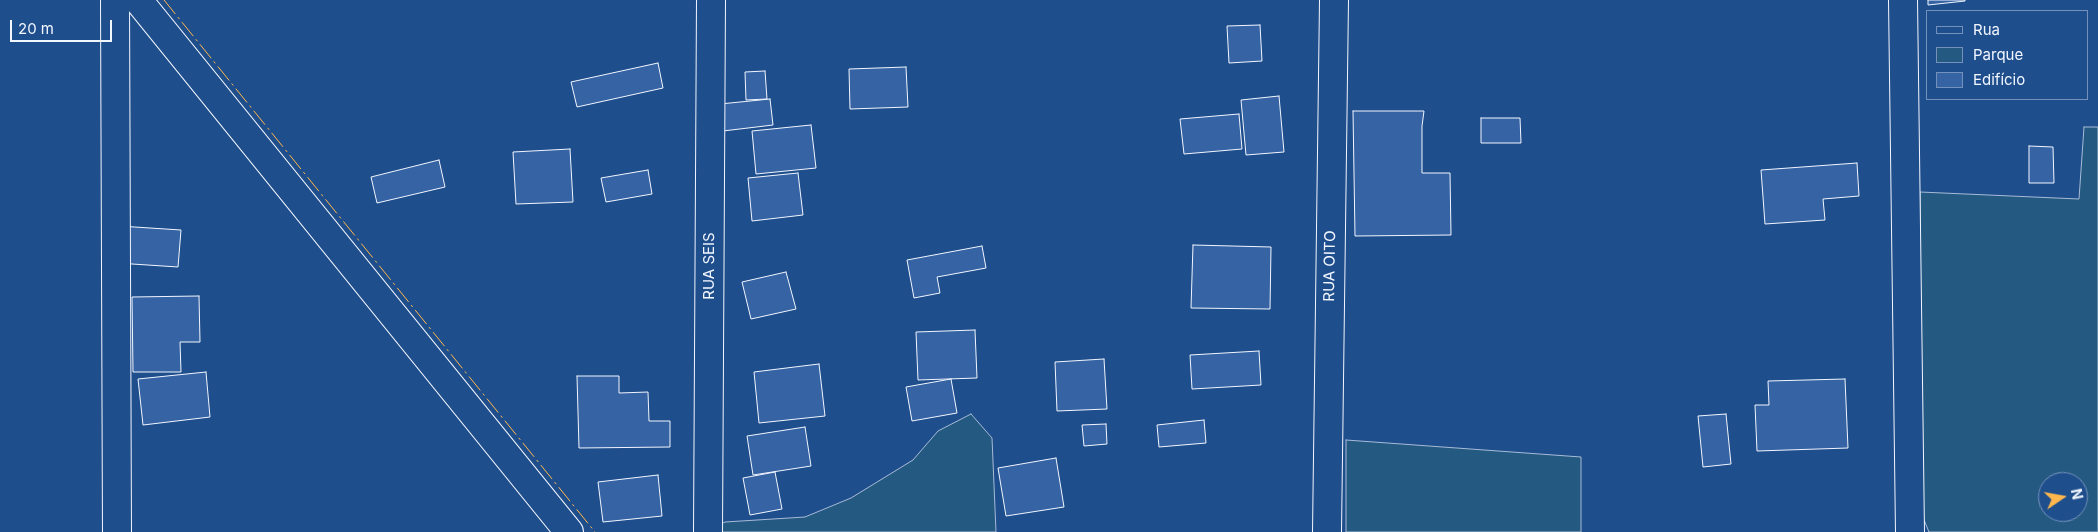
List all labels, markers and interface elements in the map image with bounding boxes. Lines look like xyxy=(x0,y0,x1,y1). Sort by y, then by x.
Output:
scale bar xyxy=(12,10,115,42)
legend xyxy=(1926,10,2088,100)
text: 20 m xyxy=(18,19,54,38)
text: Rua xyxy=(1973,20,2000,39)
text: Parque xyxy=(1973,45,2023,64)
text: Edifício xyxy=(1973,70,2025,89)
street label: RUA OITO xyxy=(1320,230,1340,302)
street label: RUA SEIS xyxy=(700,232,718,300)
north arrow xyxy=(2038,472,2088,522)
text: N xyxy=(2068,487,2087,501)

